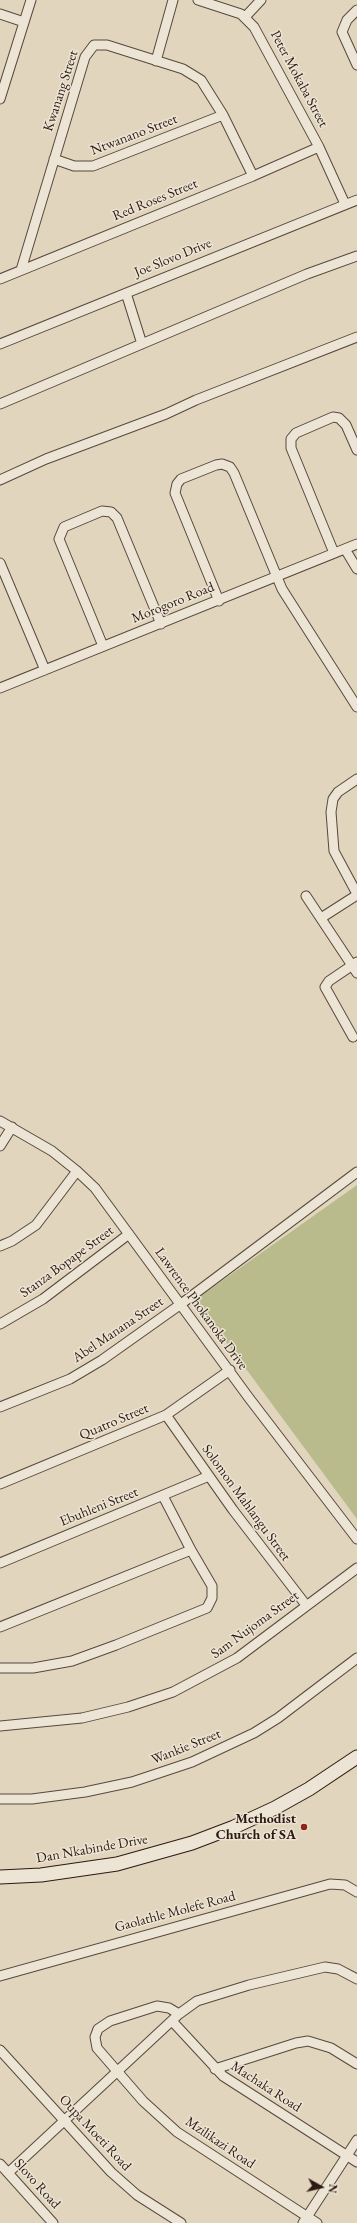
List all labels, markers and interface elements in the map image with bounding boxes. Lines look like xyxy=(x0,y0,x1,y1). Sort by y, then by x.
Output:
street label: Peter Mokaba Street xyxy=(266,28,332,130)
street label: Kwanang Street xyxy=(40,48,82,134)
street label: Ntwanano Street xyxy=(88,111,180,159)
street label: Red Roses Street xyxy=(110,175,200,225)
street label: Joe Slovo Drive xyxy=(132,235,214,281)
street label: Morogoro Road xyxy=(129,579,217,627)
street label: Stanza Bopape Street xyxy=(17,1222,117,1302)
street label: Lawrence Phokanoka Drive xyxy=(151,1245,251,1373)
street label: Abel Manana Street xyxy=(69,1293,167,1367)
street label: Quatro Street xyxy=(77,1400,151,1444)
street label: Solomon Mahlangu Street xyxy=(198,1441,294,1565)
street label: Ebuhleni Street xyxy=(57,1484,141,1530)
street label: Sam Nujoma Street xyxy=(208,1588,302,1662)
street label: Wankie Street xyxy=(149,1725,223,1769)
place label: Methodist Church of SA xyxy=(216,1811,296,1844)
marker: Methodist Church of SA xyxy=(299,1822,309,1832)
street label: Dan Nkabinde Drive xyxy=(35,1831,149,1867)
street label: Gaolathle Molefe Road xyxy=(113,1888,237,1936)
street label: Machaka Road xyxy=(228,2058,304,2116)
street label: Oupa Moeti Road xyxy=(55,2091,135,2175)
street label: Mzilikazi Road xyxy=(182,2113,258,2173)
street label: Slovo Road xyxy=(10,2156,64,2212)
north arrow xyxy=(301,2167,341,2207)
text: N xyxy=(325,2183,340,2194)

